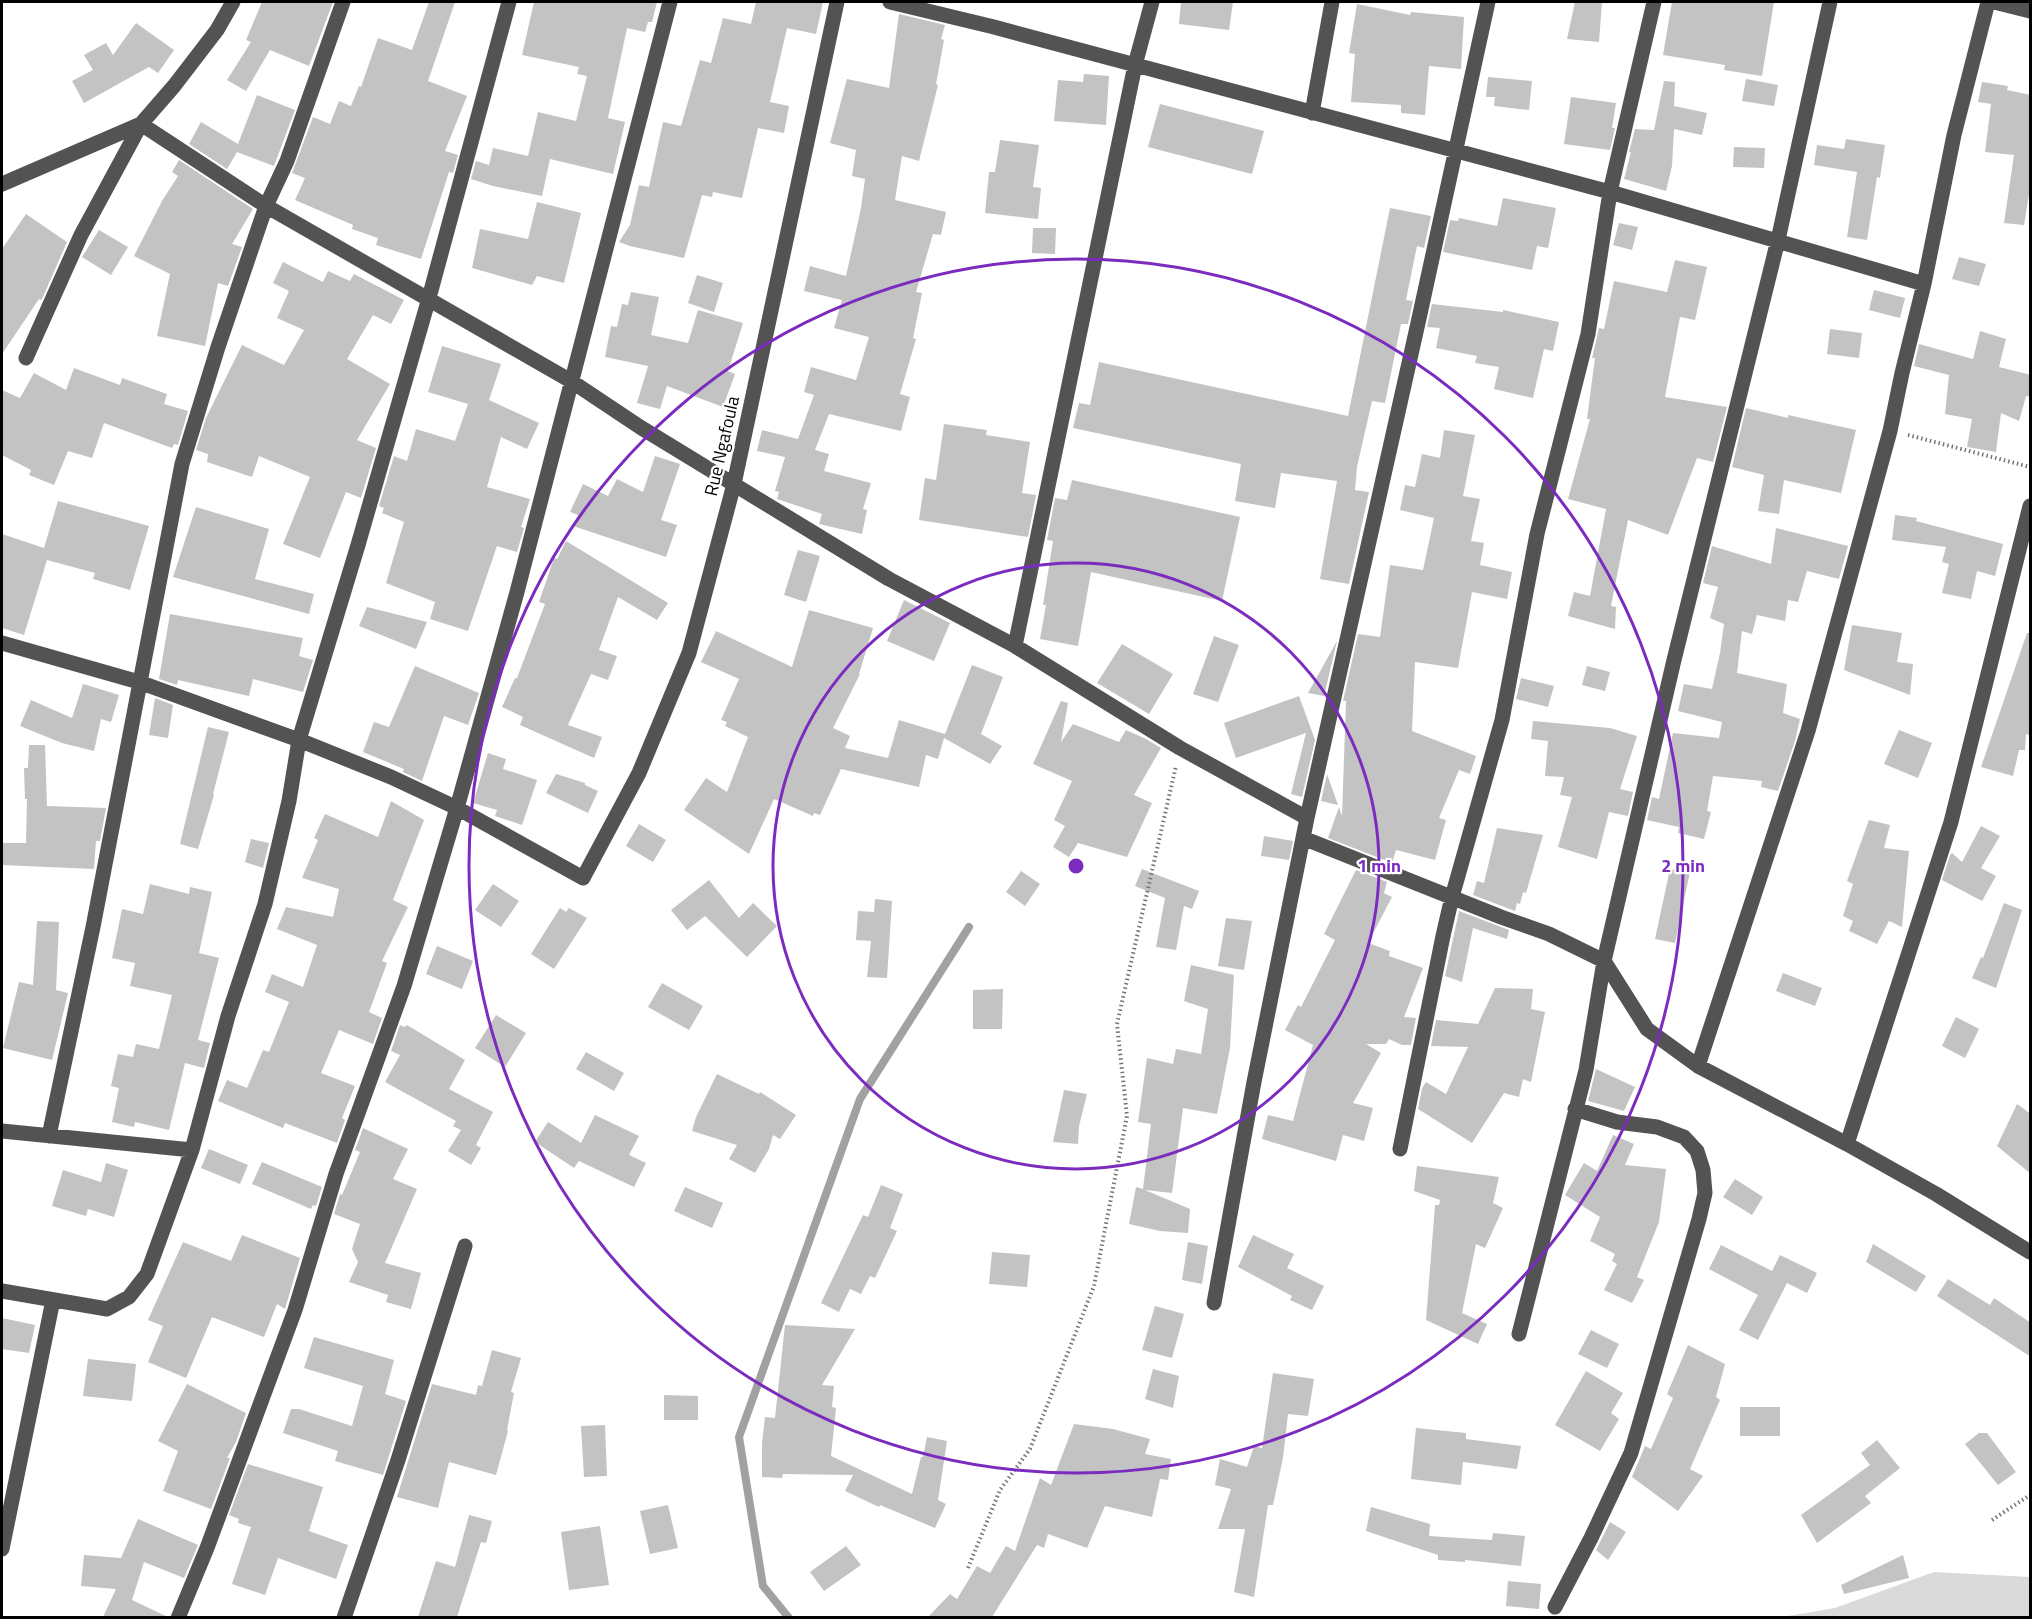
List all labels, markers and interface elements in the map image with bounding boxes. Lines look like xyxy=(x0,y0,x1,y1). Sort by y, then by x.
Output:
street label: Rue Ngafoula xyxy=(697,393,746,499)
text: 1 min xyxy=(1357,852,1401,879)
text: 2 min xyxy=(1661,852,1705,879)
centre of rings xyxy=(1066,856,1086,876)

